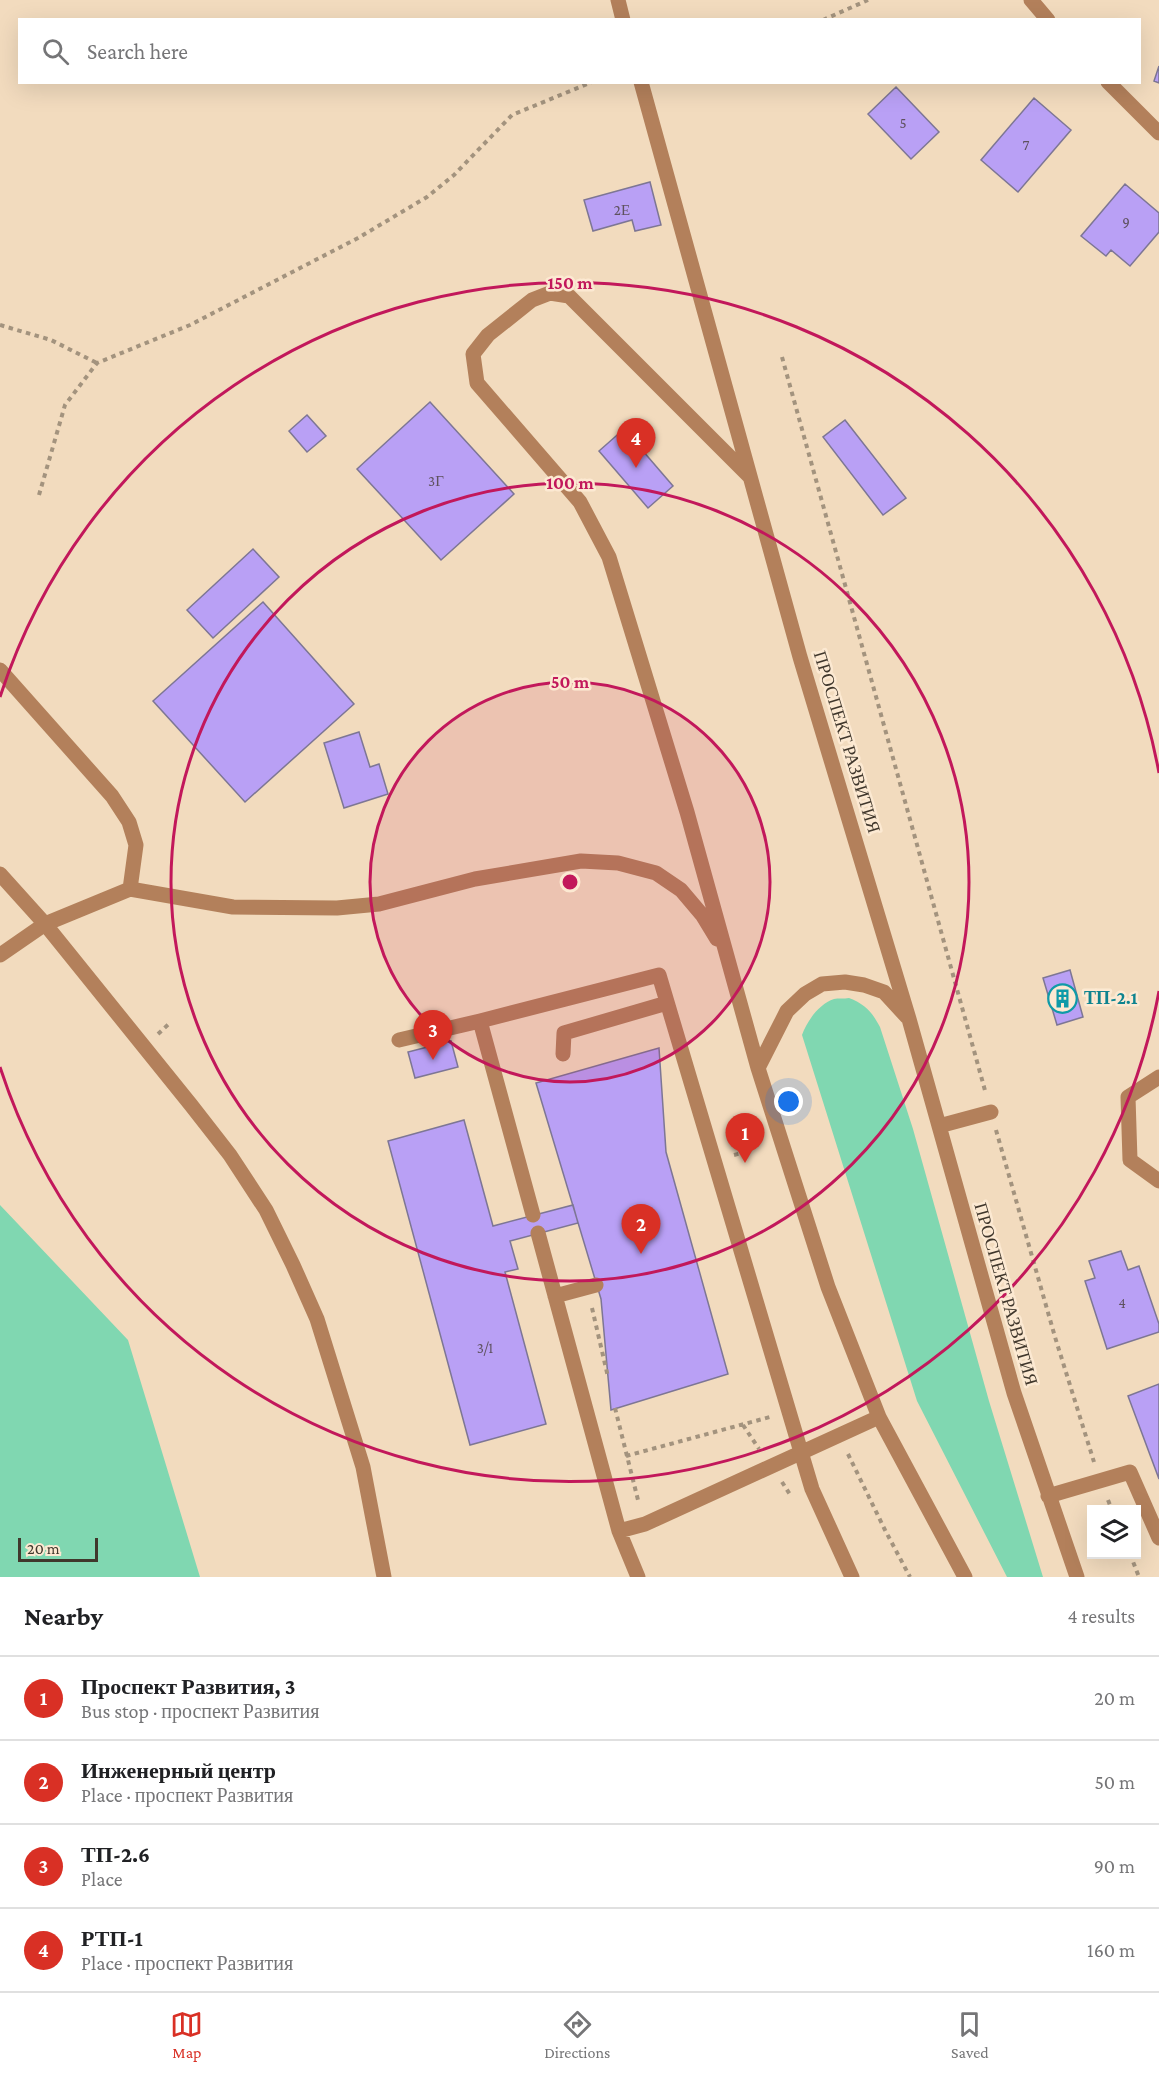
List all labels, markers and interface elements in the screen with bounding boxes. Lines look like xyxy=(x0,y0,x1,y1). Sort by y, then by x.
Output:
search box xyxy=(18,18,1141,84)
icon: search xyxy=(39,35,72,68)
text: Search here xyxy=(87,39,188,64)
house number: 5 xyxy=(899,115,907,131)
house number: 7 xyxy=(1023,137,1030,153)
house number: 2Е xyxy=(614,202,630,218)
house number: 9 xyxy=(1122,214,1130,230)
text: 150 m xyxy=(547,273,593,293)
pin: 4 xyxy=(616,418,656,468)
house number: 3Г xyxy=(428,473,444,489)
text: 100 m xyxy=(546,473,594,493)
street label: ПРОСПЕКТ РАЗВИТИЯ xyxy=(810,649,884,835)
text: 50 m xyxy=(551,672,590,692)
centre of rings xyxy=(560,872,580,892)
building icon: ТП-2.1 xyxy=(1047,982,1079,1014)
place label: ТП-2.1 xyxy=(1084,988,1138,1008)
pin: 3 xyxy=(414,1010,452,1060)
your location xyxy=(774,1087,803,1116)
pin: 1 xyxy=(726,1114,764,1163)
street label: ПРОСПЕКТ РАЗВИТИЯ xyxy=(970,1200,1042,1388)
pin: 2 xyxy=(622,1204,660,1254)
house number: 4 xyxy=(1118,1295,1126,1311)
house number: 3/1 xyxy=(477,1340,493,1356)
map controls xyxy=(1087,1505,1141,1559)
button: layers xyxy=(1087,1505,1141,1559)
scale bar xyxy=(18,1535,98,1562)
text: 20 m xyxy=(27,1540,60,1557)
text: Nearby xyxy=(24,1602,103,1631)
text: 4 results xyxy=(1068,1605,1135,1627)
text: Проспект Развития, 3 xyxy=(81,1674,296,1699)
text: 1 xyxy=(40,1687,47,1709)
text: 20 m xyxy=(1094,1687,1135,1709)
text: Bus stop · проспект Развития xyxy=(81,1700,320,1722)
text: Инженерный центр xyxy=(81,1758,276,1783)
text: 2 xyxy=(38,1771,49,1793)
text: 50 m xyxy=(1094,1771,1135,1793)
text: Place · проспект Развития xyxy=(81,1784,293,1806)
text: ТП-2.6 xyxy=(81,1842,150,1867)
text: 3 xyxy=(39,1855,48,1877)
text: 90 m xyxy=(1094,1855,1135,1877)
text: Place xyxy=(81,1868,123,1890)
text: РТП-1 xyxy=(81,1926,143,1951)
text: 4 xyxy=(38,1939,49,1961)
text: 160 m xyxy=(1087,1939,1135,1961)
text: Place · проспект Развития xyxy=(81,1952,293,1974)
tab: Map xyxy=(170,2008,203,2061)
tab: Directions xyxy=(544,2008,610,2061)
tab: Saved xyxy=(951,2008,989,2061)

